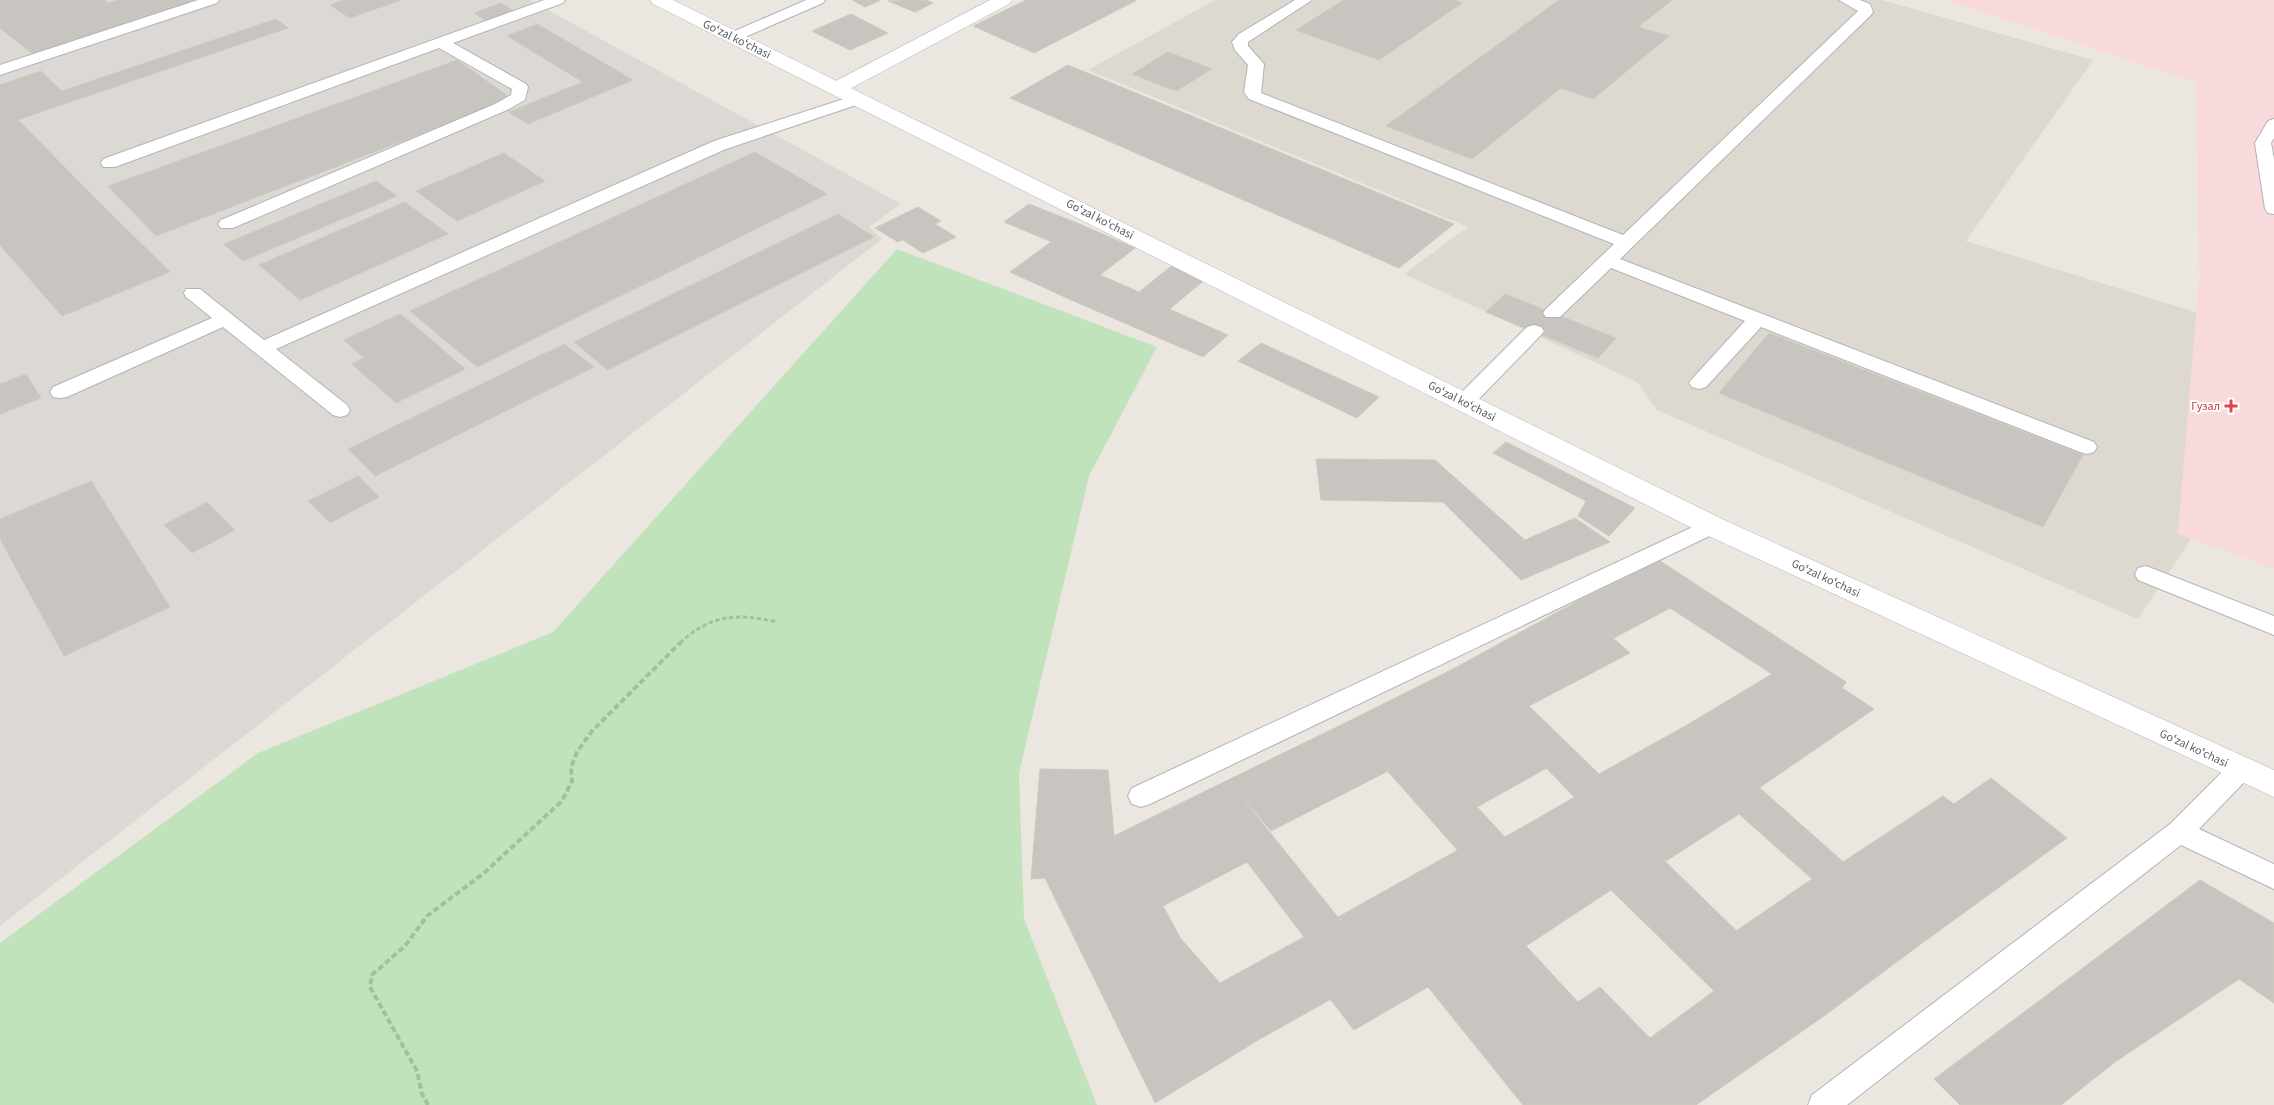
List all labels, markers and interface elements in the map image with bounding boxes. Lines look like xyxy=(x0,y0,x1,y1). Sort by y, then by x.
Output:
street label: Goʻzal koʻchasi xyxy=(700,16,774,63)
street label: Goʻzal koʻchasi xyxy=(1063,195,1137,244)
street label: Goʻzal koʻchasi xyxy=(1425,377,1499,426)
place label: Гузал xyxy=(2191,398,2220,415)
marker: Гузал xyxy=(2224,399,2238,413)
street label: Goʻzal koʻchasi xyxy=(1789,555,1863,602)
street label: Goʻzal koʻchasi xyxy=(2157,725,2231,772)

